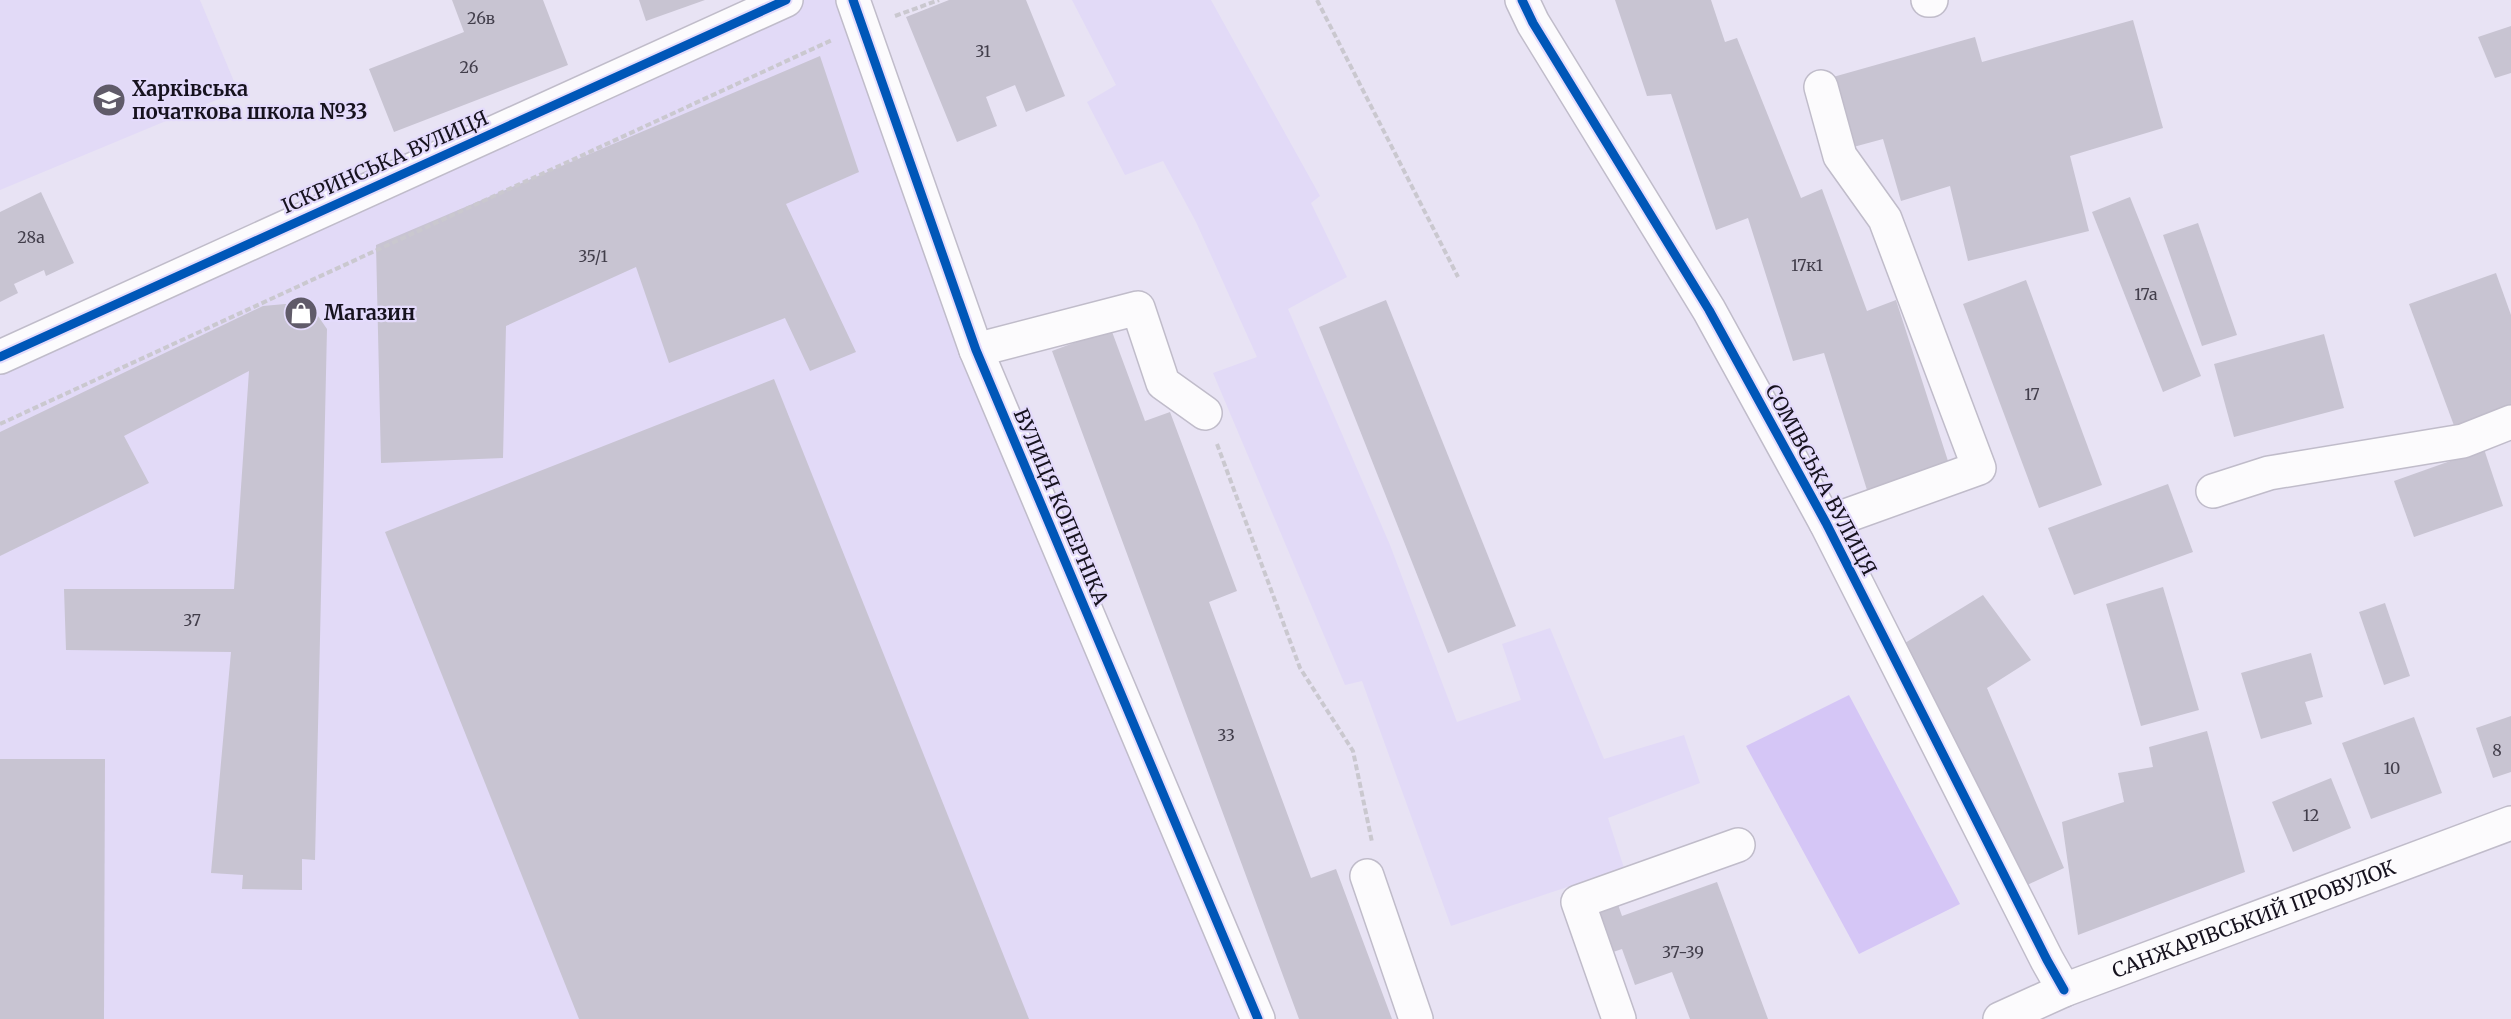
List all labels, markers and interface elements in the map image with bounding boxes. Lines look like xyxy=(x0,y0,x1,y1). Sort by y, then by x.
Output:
house number: 26в xyxy=(467,8,495,28)
house number: 31 xyxy=(975,41,991,61)
house number: 26 xyxy=(460,57,479,77)
place label: Харківська початкова школа №33 xyxy=(132,76,368,124)
school or university icon: Харківська початкова школа №33 xyxy=(91,82,127,118)
street label: ІСКРИНСЬКА ВУЛИЦЯ xyxy=(278,105,492,218)
house number: 28а xyxy=(17,227,45,247)
house number: 35/1 xyxy=(578,246,608,266)
house number: 17к1 xyxy=(1791,255,1823,275)
house number: 17а xyxy=(2134,284,2158,304)
shop icon: Магазин xyxy=(283,295,319,331)
place label: Магазин xyxy=(324,300,415,325)
street label: СОМІВСЬКА ВУЛИЦЯ xyxy=(1760,380,1882,580)
house number: 17 xyxy=(2024,384,2040,404)
street label: ВУЛИЦЯ КОПЕРНІКА xyxy=(1009,405,1115,610)
house number: 37 xyxy=(183,610,201,630)
house number: 33 xyxy=(1217,725,1235,745)
house number: 8 xyxy=(2492,740,2502,760)
house number: 10 xyxy=(2384,758,2400,778)
house number: 12 xyxy=(2303,805,2319,825)
street label: САНЖАРІВСЬКИЙ ПРОВУЛОК xyxy=(2109,854,2399,983)
house number: 37-39 xyxy=(1662,942,1704,962)

